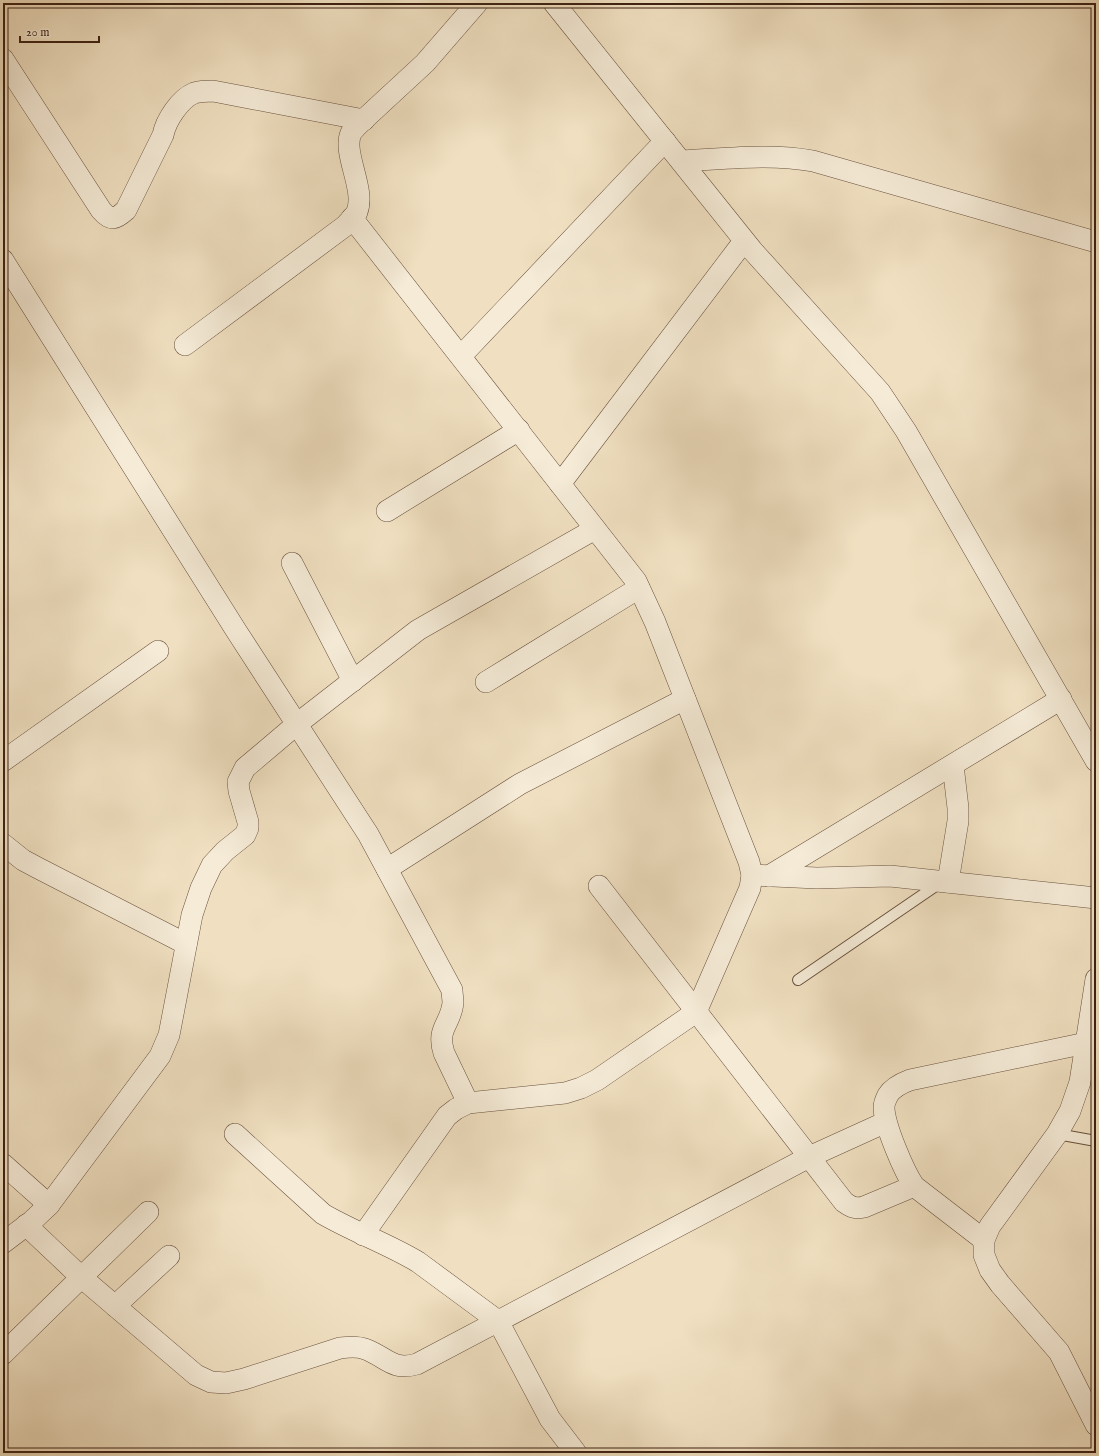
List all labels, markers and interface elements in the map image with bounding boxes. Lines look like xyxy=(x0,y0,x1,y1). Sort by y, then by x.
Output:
scale bar xyxy=(20,18,99,44)
text: 20 m xyxy=(26,25,49,40)

